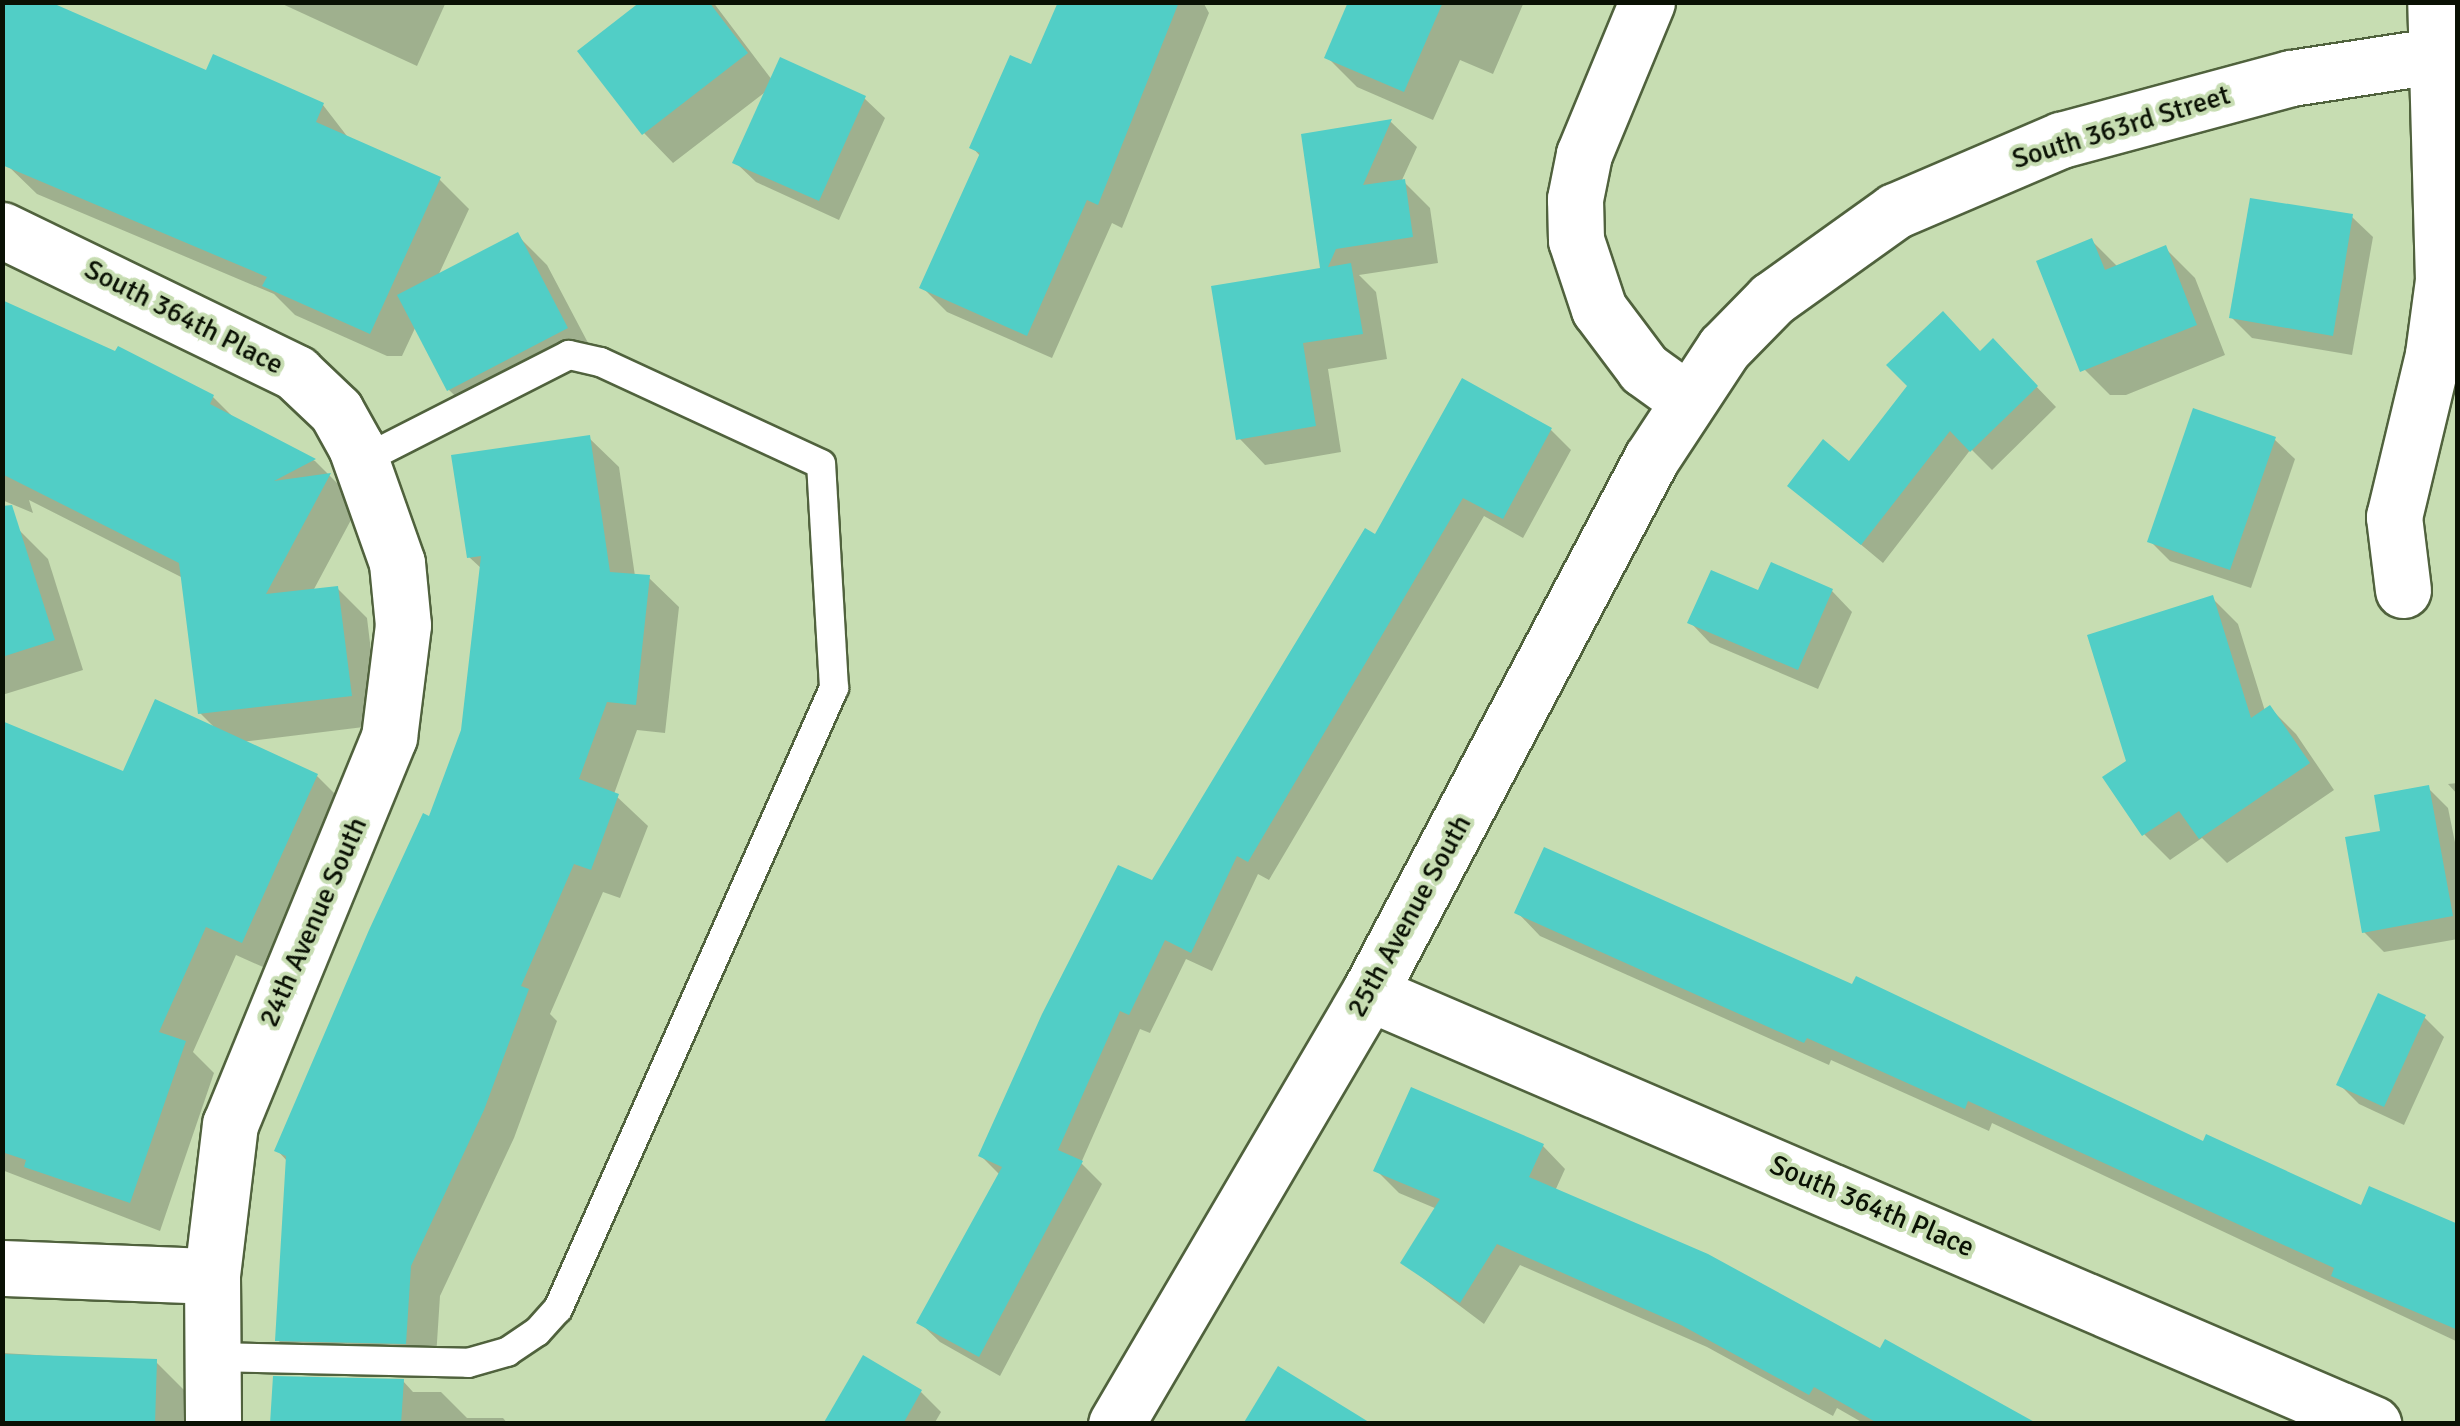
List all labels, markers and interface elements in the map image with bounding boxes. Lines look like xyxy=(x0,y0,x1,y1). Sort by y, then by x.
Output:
street label: South 363rd Street xyxy=(2008,78,2234,176)
street label: South 364th Place xyxy=(79,252,289,382)
street label: 25th Avenue South xyxy=(1340,809,1478,1023)
street label: 24th Avenue South xyxy=(252,812,374,1032)
street label: South 364th Place xyxy=(1765,1148,1979,1264)

